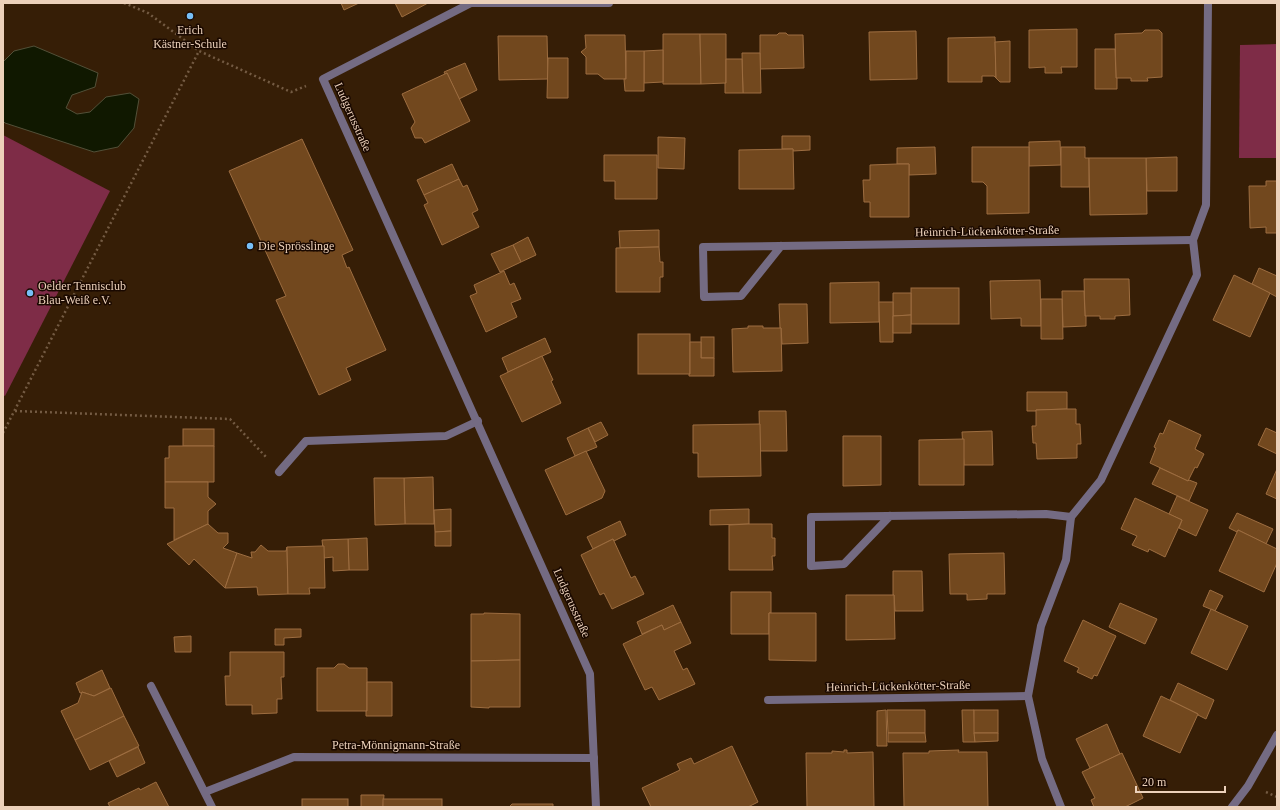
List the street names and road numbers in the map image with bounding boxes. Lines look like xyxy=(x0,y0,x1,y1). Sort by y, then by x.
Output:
street label: Ludgerusstraße xyxy=(332,80,374,154)
street label: Heinrich-Lückenkötter-Straße xyxy=(915,223,1059,239)
street label: Ludgerusstraße xyxy=(551,566,593,640)
street label: Heinrich-Lückenkötter-Straße xyxy=(826,678,970,694)
street label: Petra-Mönnigmann-Straße xyxy=(332,738,460,752)

